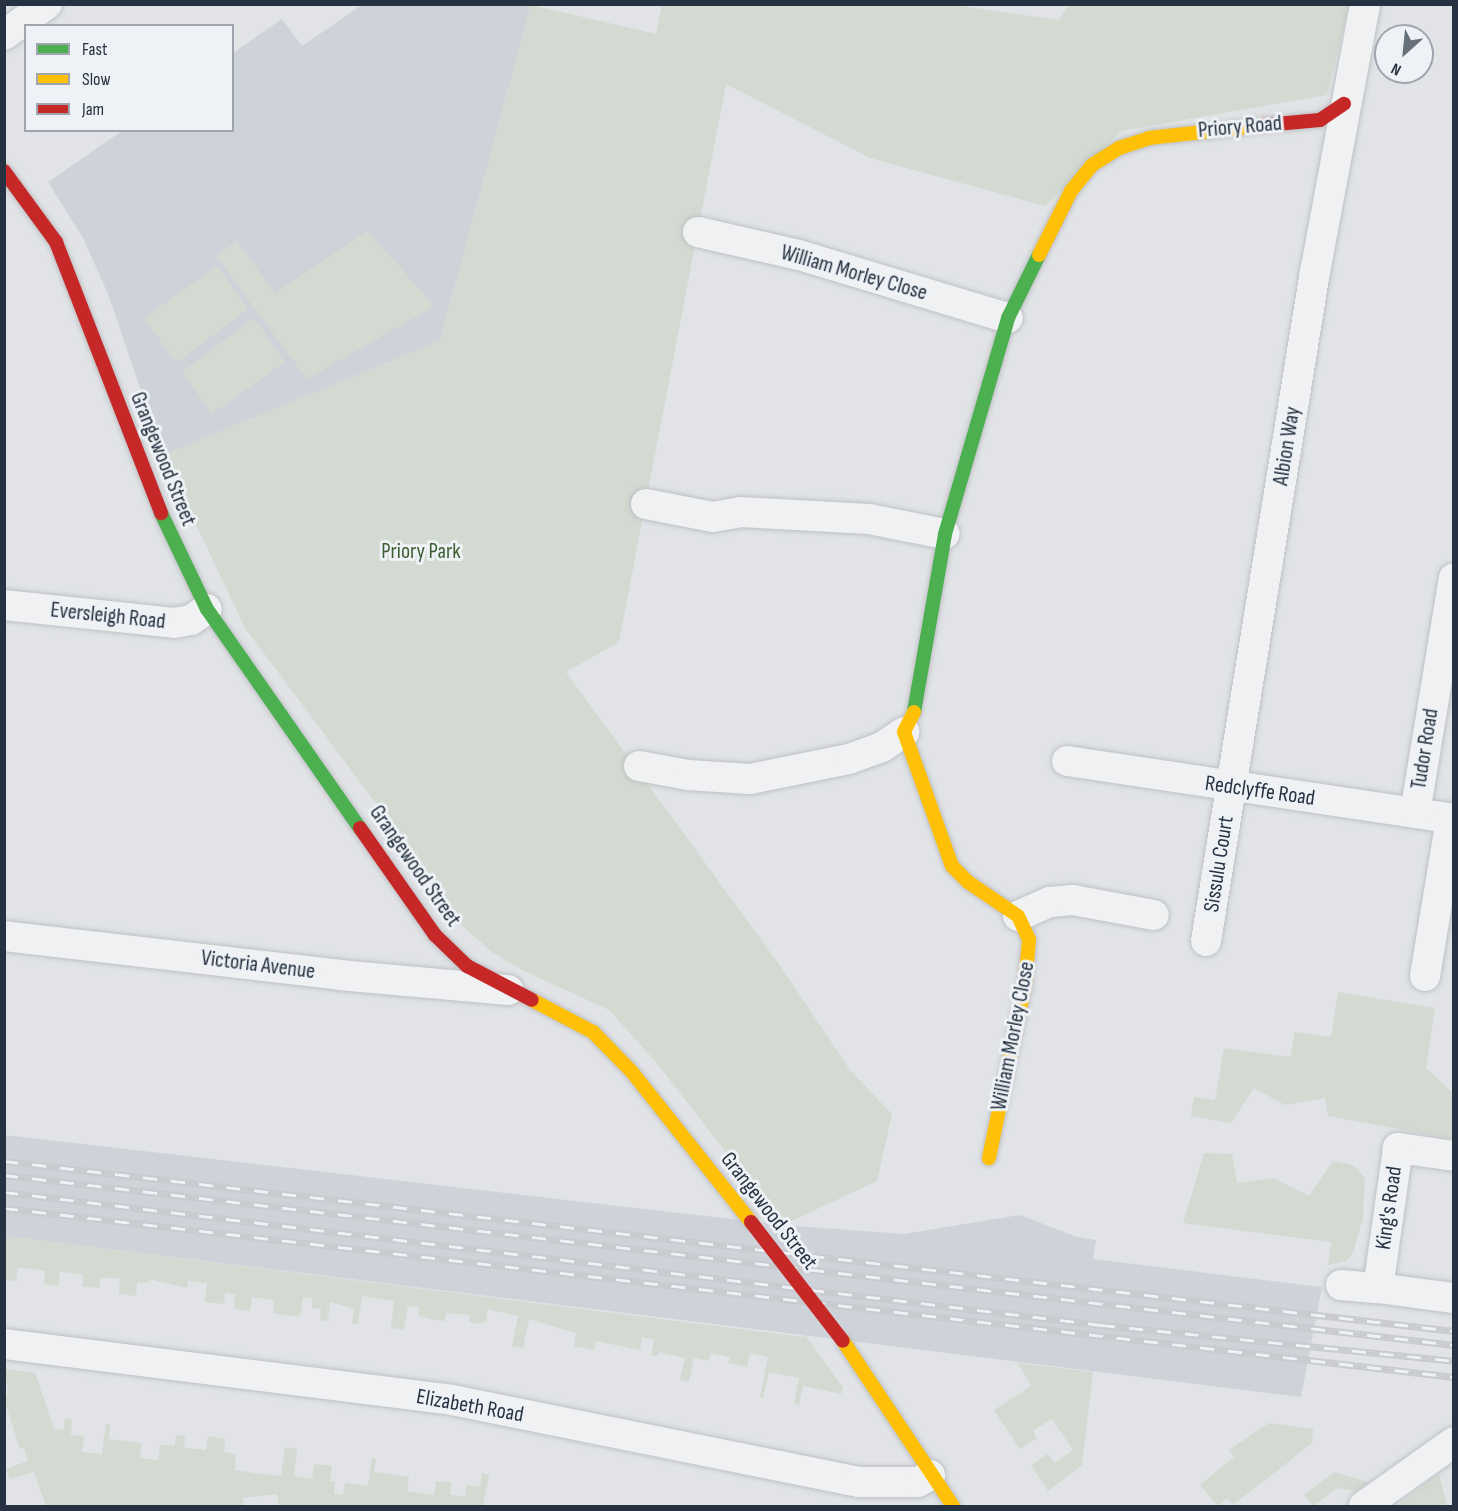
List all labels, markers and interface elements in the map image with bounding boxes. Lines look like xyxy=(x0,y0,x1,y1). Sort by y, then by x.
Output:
legend xyxy=(24,24,234,132)
north arrow xyxy=(1374,24,1434,84)
text: Fast xyxy=(82,39,107,60)
text: N xyxy=(1388,58,1405,79)
text: Slow xyxy=(82,69,111,90)
text: Jam xyxy=(82,99,104,120)
street label: Priory Road xyxy=(1197,110,1283,144)
street label: William Morley Close xyxy=(778,239,930,307)
street label: Grangewood Street xyxy=(124,388,202,530)
street label: Albion Way xyxy=(1268,405,1306,487)
park label: Priory Park xyxy=(381,539,461,565)
street label: Eversleigh Road xyxy=(49,597,167,635)
street label: Tudor Road xyxy=(1406,707,1444,791)
street label: Redclyffe Road xyxy=(1203,770,1317,812)
street label: Grangewood Street xyxy=(363,800,467,932)
street label: Sissulu Court xyxy=(1198,814,1240,914)
street label: Victoria Avenue xyxy=(200,945,316,985)
street label: William Morley Close xyxy=(986,959,1040,1113)
street label: Grangewood Street xyxy=(715,1147,823,1275)
street label: King's Road xyxy=(1370,1165,1408,1251)
street label: Elizabeth Road xyxy=(414,1384,526,1428)

